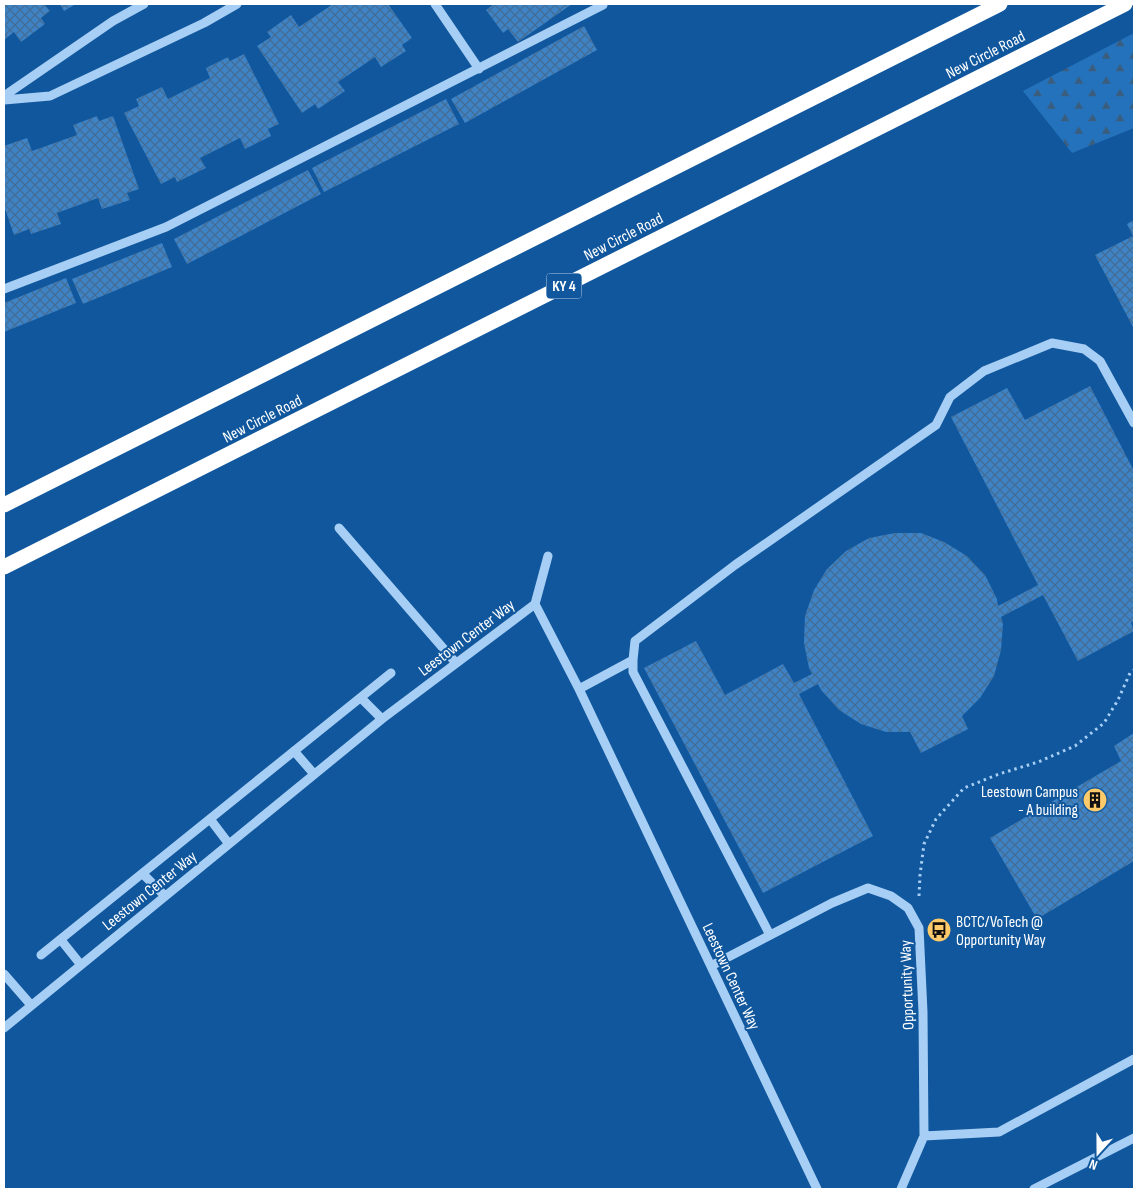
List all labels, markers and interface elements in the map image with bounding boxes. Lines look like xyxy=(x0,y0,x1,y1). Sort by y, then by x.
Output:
street label: New Circle Road xyxy=(943,27,1028,83)
street label: New Circle Road xyxy=(581,209,666,265)
road number: KY 4 xyxy=(546,274,582,298)
street label: New Circle Road xyxy=(220,391,305,447)
street label: Leestown Center Way xyxy=(415,596,519,681)
place label: Leestown Campus - A building xyxy=(981,783,1078,820)
building icon: Leestown Campus - A building xyxy=(1082,787,1108,813)
street label: Leestown Center Way xyxy=(99,847,201,935)
place label: BCTC/VoTech @ Opportunity Way xyxy=(956,913,1046,950)
bus stop icon: BCTC/VoTech @ Opportunity Way xyxy=(926,917,952,943)
street label: Leestown Center Way xyxy=(698,920,764,1033)
street label: Opportunity Way xyxy=(896,940,919,1030)
north arrow xyxy=(1073,1128,1123,1178)
text: N xyxy=(1087,1155,1100,1174)

